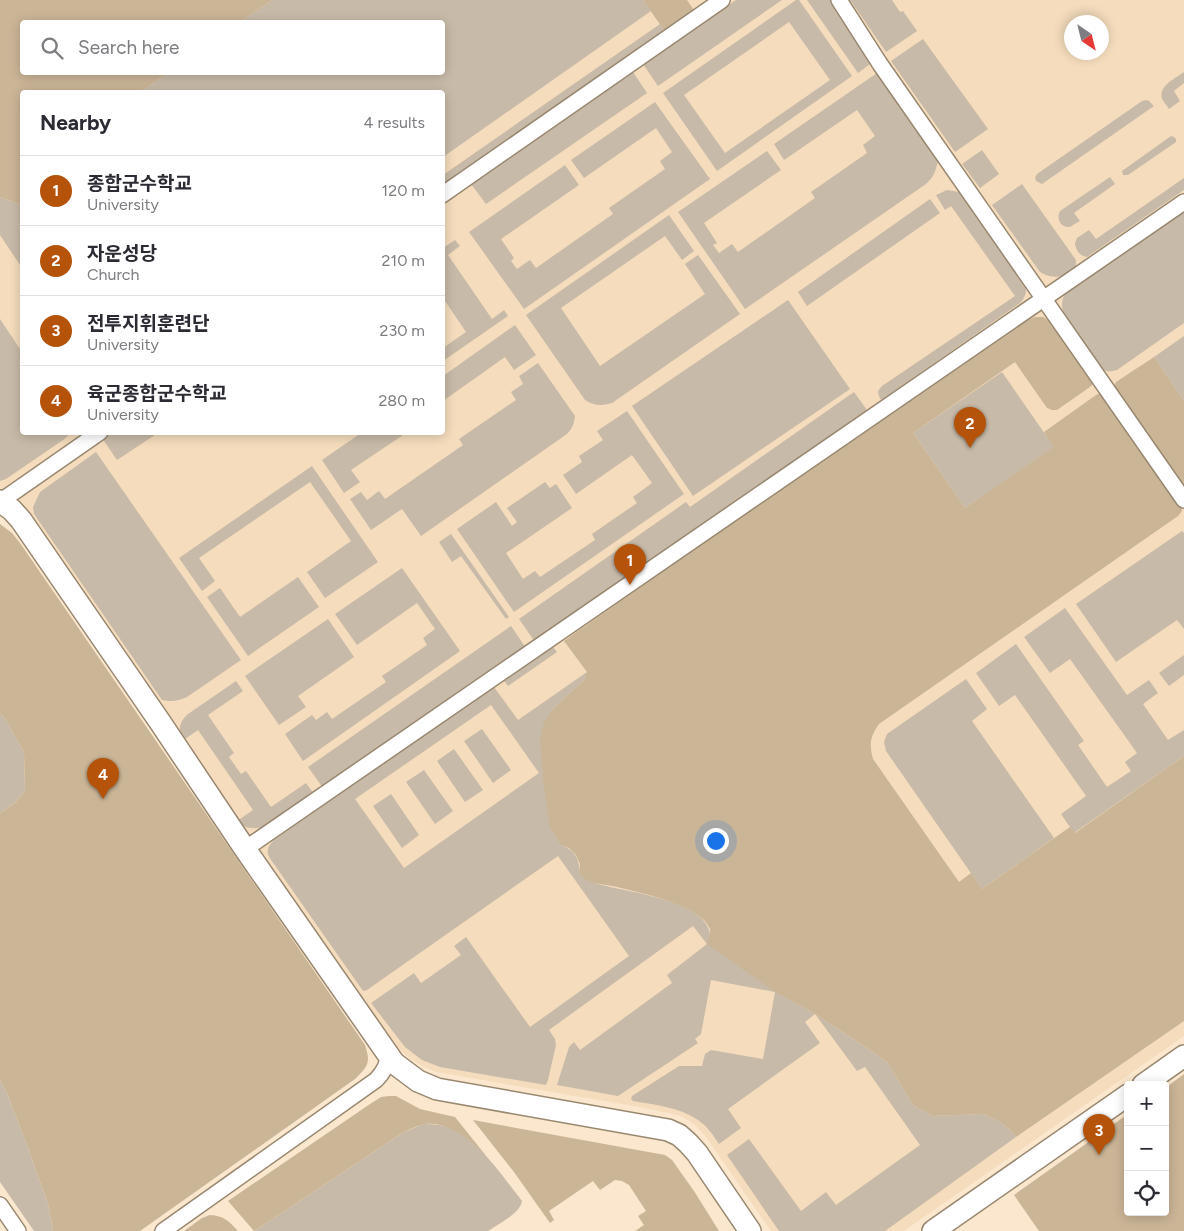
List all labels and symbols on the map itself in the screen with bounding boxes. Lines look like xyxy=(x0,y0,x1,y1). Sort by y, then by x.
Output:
north arrow xyxy=(1064,15,1109,60)
pin: 2 xyxy=(954,407,986,448)
pin: 1 xyxy=(614,544,646,585)
pin: 4 xyxy=(87,758,119,799)
your location xyxy=(703,828,729,854)
pin: 3 xyxy=(1083,1114,1115,1155)

